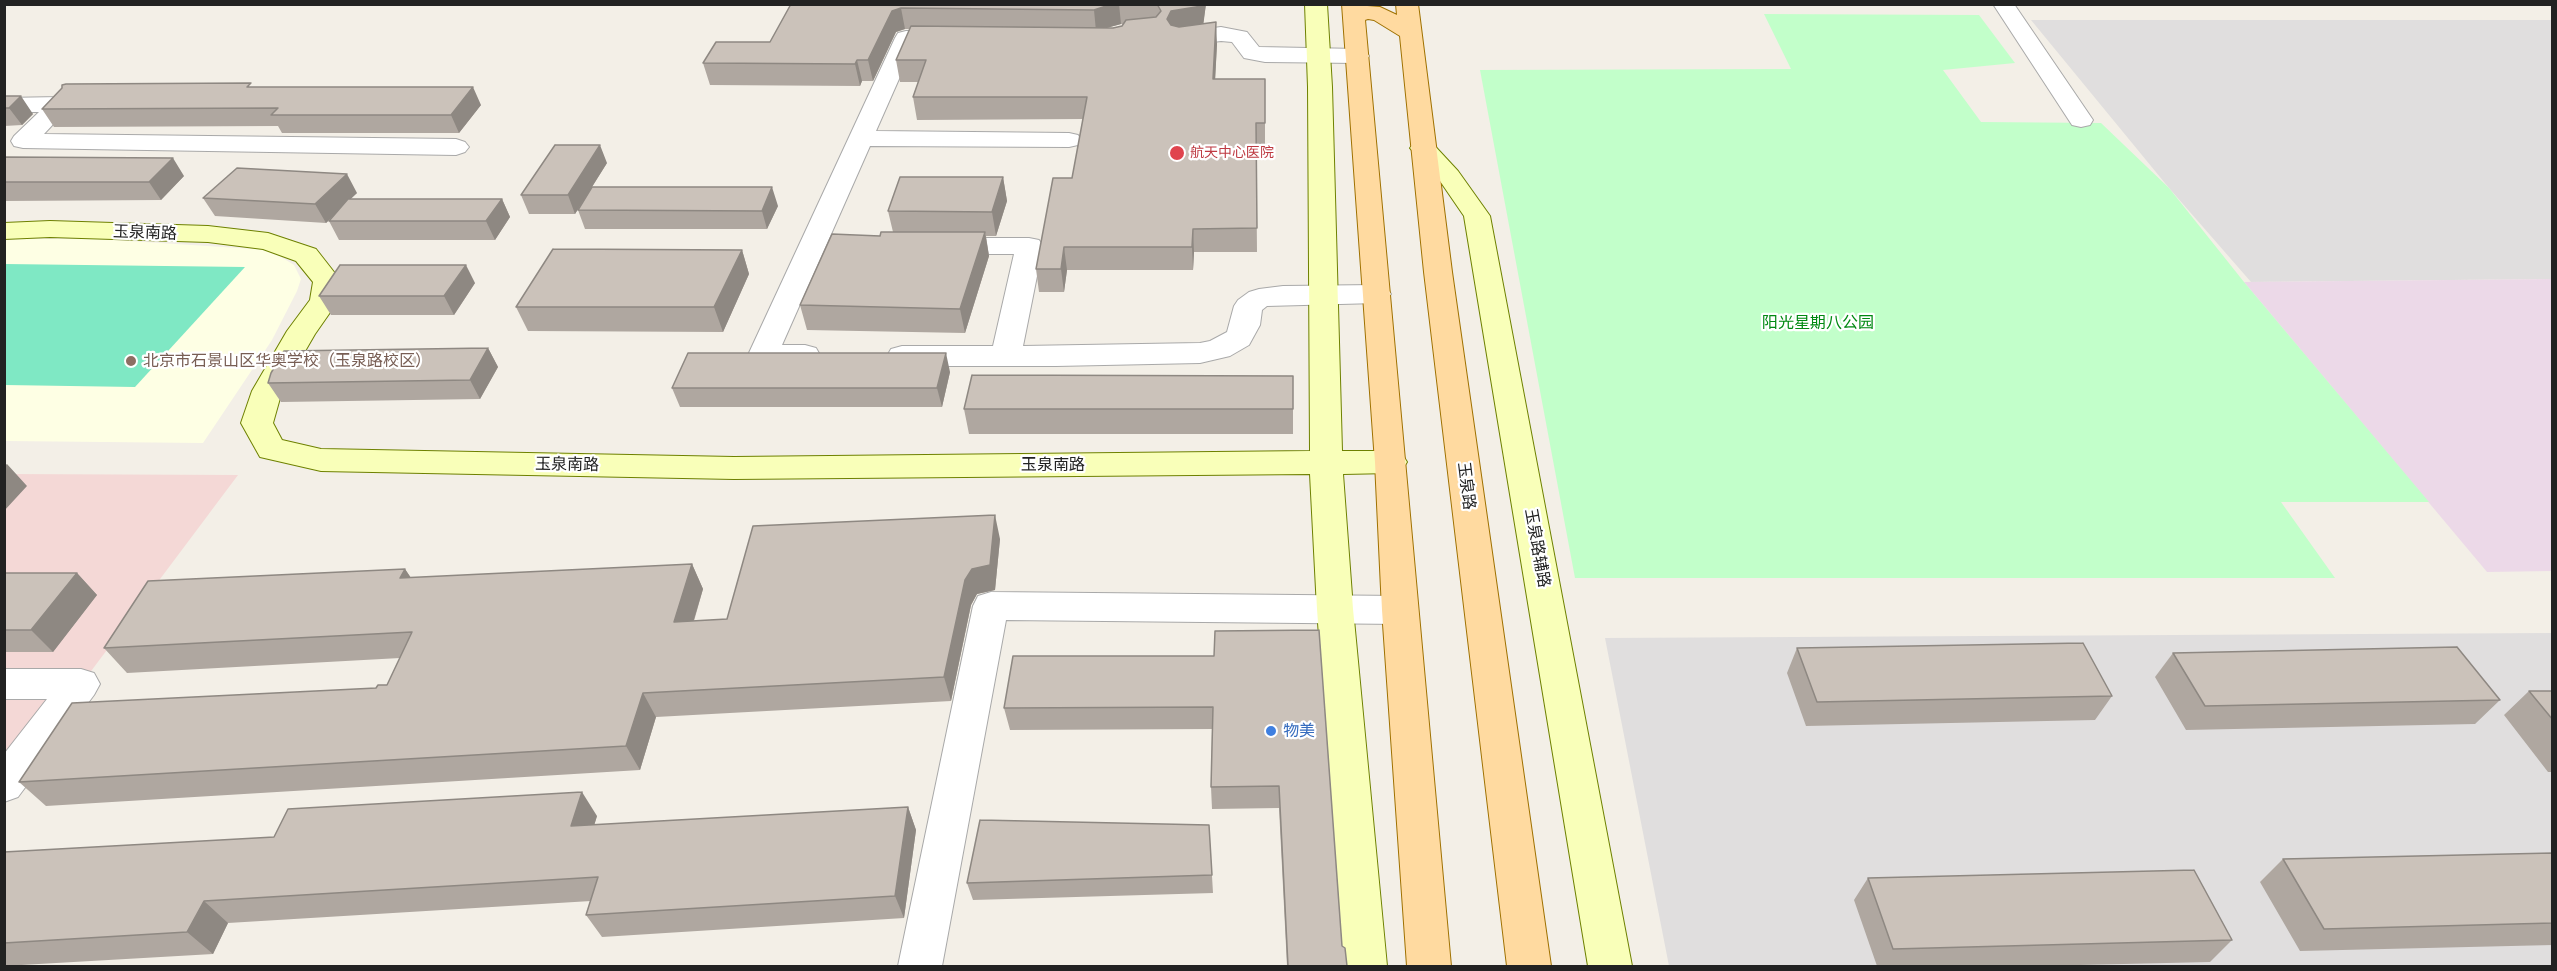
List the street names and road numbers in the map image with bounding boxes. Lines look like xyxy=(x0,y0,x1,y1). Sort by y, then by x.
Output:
street label: 玉泉南路 xyxy=(113,222,177,244)
street label: 玉泉南路 xyxy=(535,455,599,475)
street label: 玉泉南路 xyxy=(1021,455,1085,475)
street label: 玉泉路 xyxy=(1454,461,1478,511)
street label: 玉泉路辅路 xyxy=(1521,507,1553,589)

